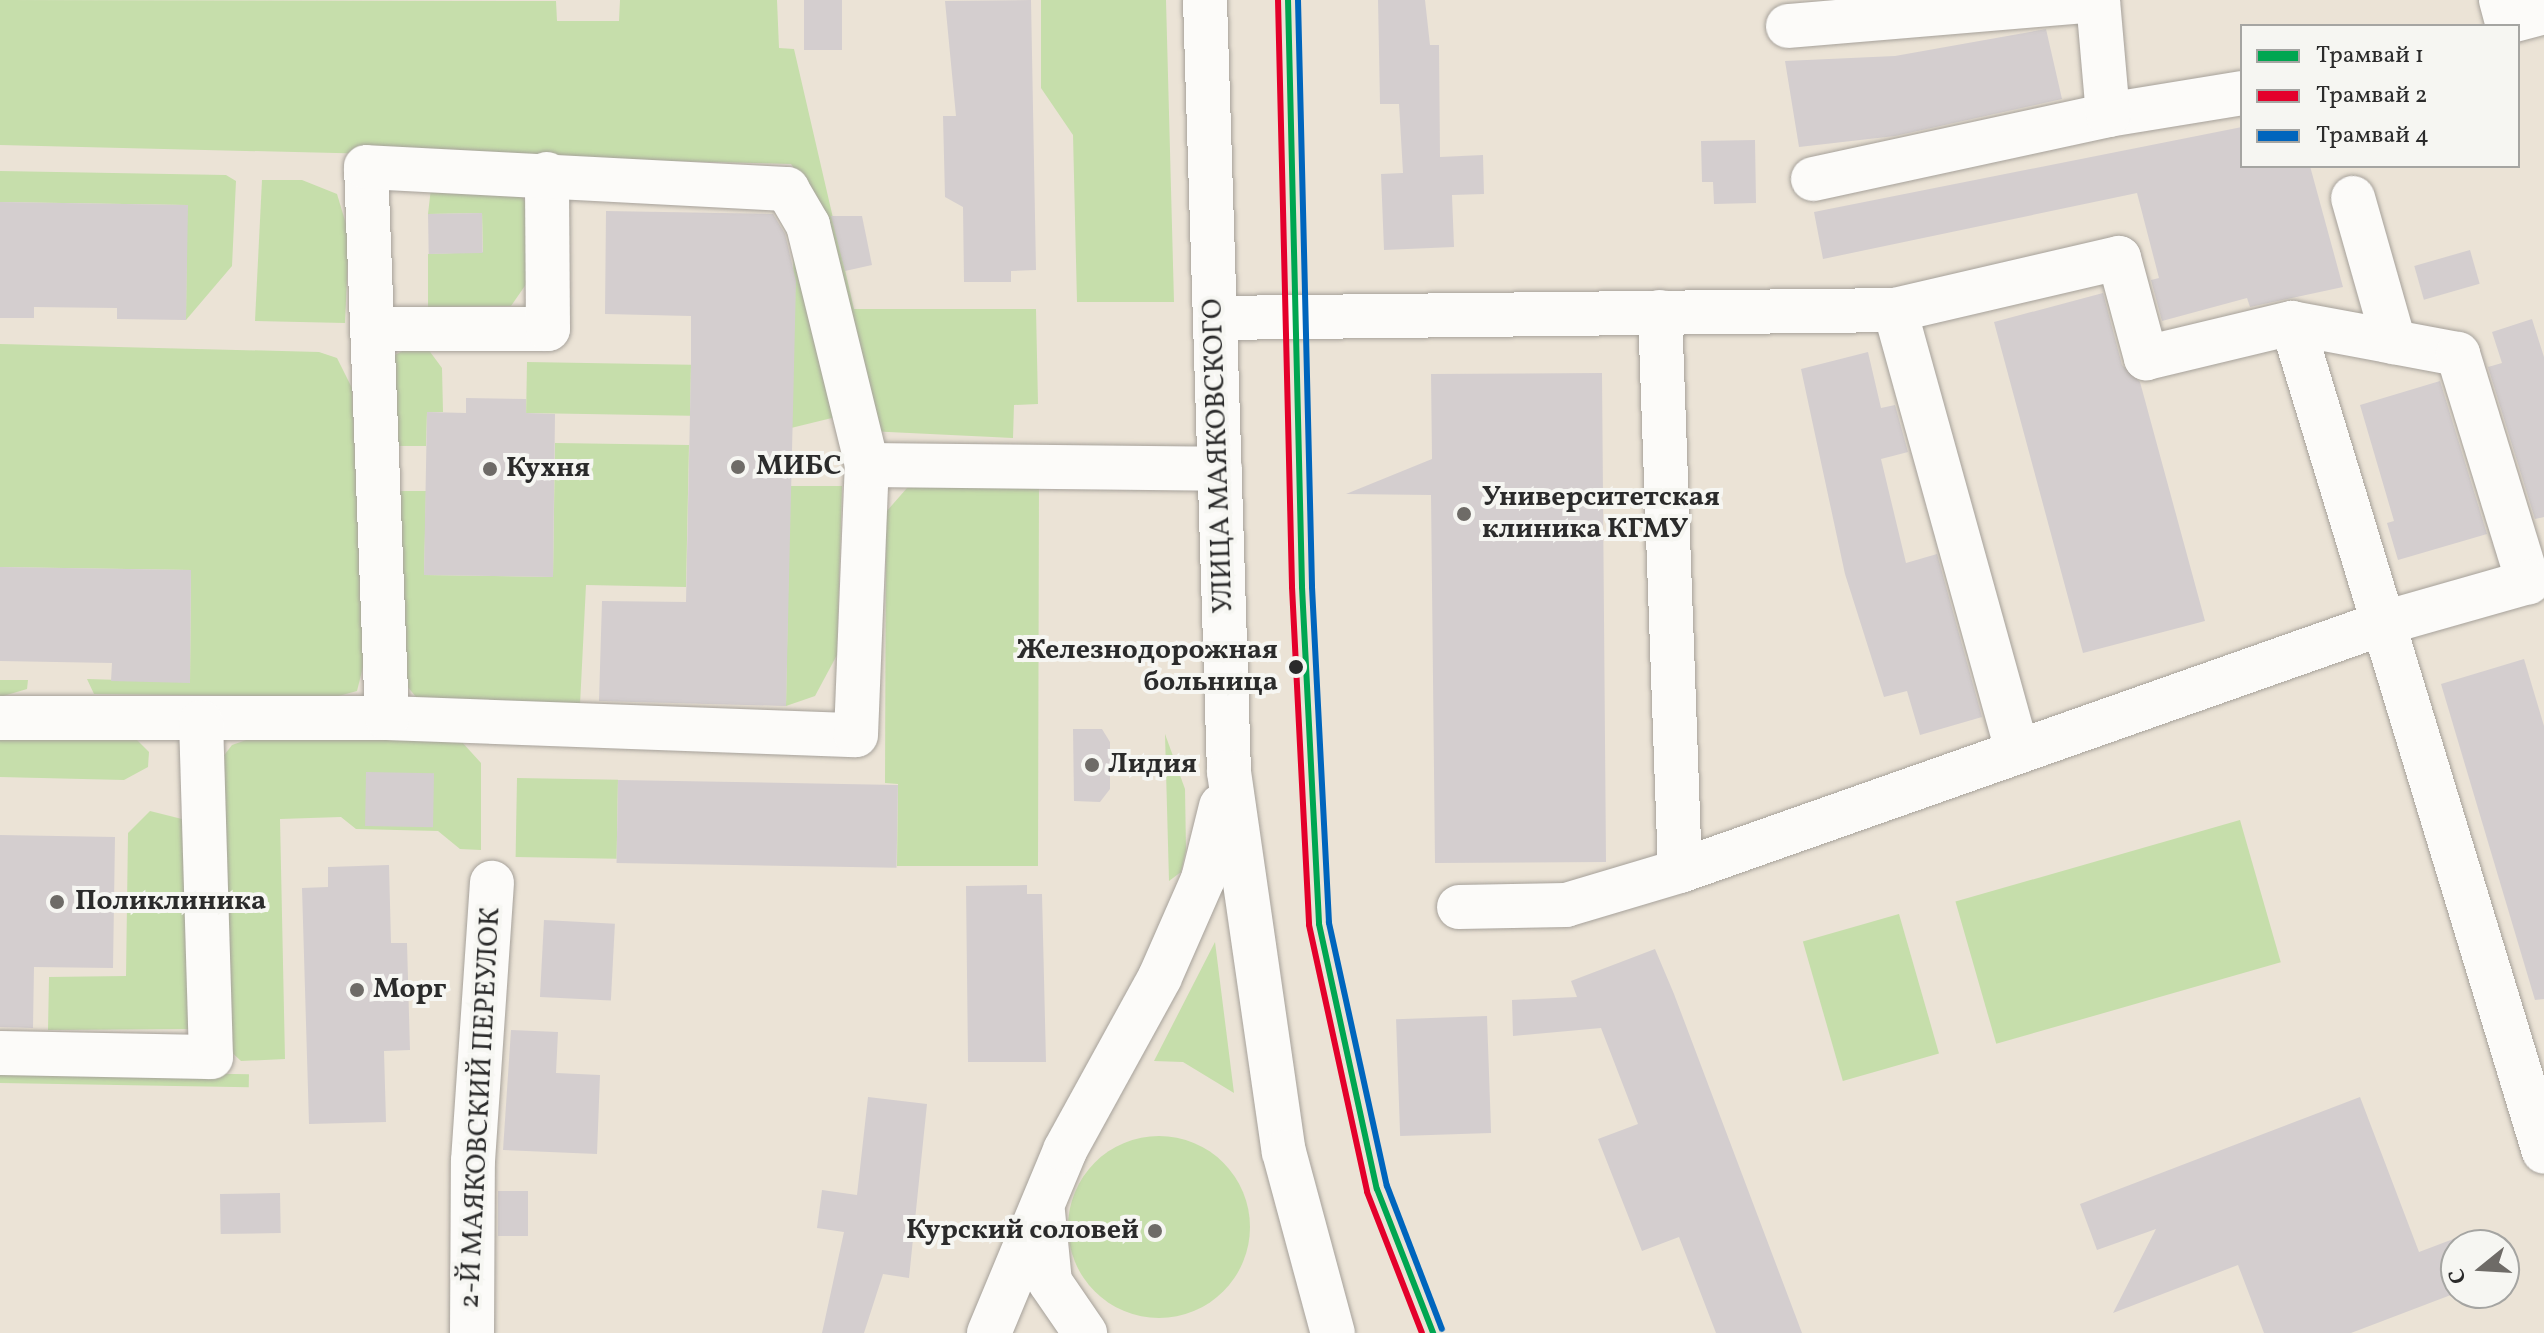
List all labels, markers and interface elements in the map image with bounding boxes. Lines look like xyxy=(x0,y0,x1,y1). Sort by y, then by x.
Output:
legend xyxy=(2240,24,2520,168)
text: Трамвай 1 xyxy=(2316,39,2424,73)
text: Трамвай 2 xyxy=(2316,79,2428,113)
text: Трамвай 4 xyxy=(2316,119,2429,153)
street label: УЛИЦА МАЯКОВСКОГО xyxy=(1197,298,1241,614)
place label: МИБС xyxy=(756,450,841,484)
place label: Кухня xyxy=(506,452,590,486)
marker: МИБС xyxy=(727,456,749,478)
marker: Кухня xyxy=(481,460,499,478)
place label: Университетская клиника КГМУ xyxy=(1482,481,1720,547)
marker: Университетская клиника КГМУ xyxy=(1453,503,1475,525)
place label: Железнодорожная больница xyxy=(1017,634,1278,700)
marker: Железнодорожная больница xyxy=(1285,656,1307,678)
place label: Лидия xyxy=(1108,748,1197,782)
marker: Лидия xyxy=(1083,756,1101,774)
place label: Поликлиника xyxy=(75,885,266,919)
marker: Поликлиника xyxy=(46,891,68,913)
street label: 2-Й МАЯКОВСКИЙ ПЕРЕУЛОК xyxy=(454,907,508,1309)
place label: Морг xyxy=(373,973,446,1007)
marker: Морг xyxy=(348,981,366,999)
place label: Курский соловей xyxy=(906,1214,1139,1248)
marker: Курский соловей xyxy=(1146,1222,1164,1240)
north arrow xyxy=(2440,1229,2520,1309)
text: С xyxy=(2442,1264,2476,1287)

